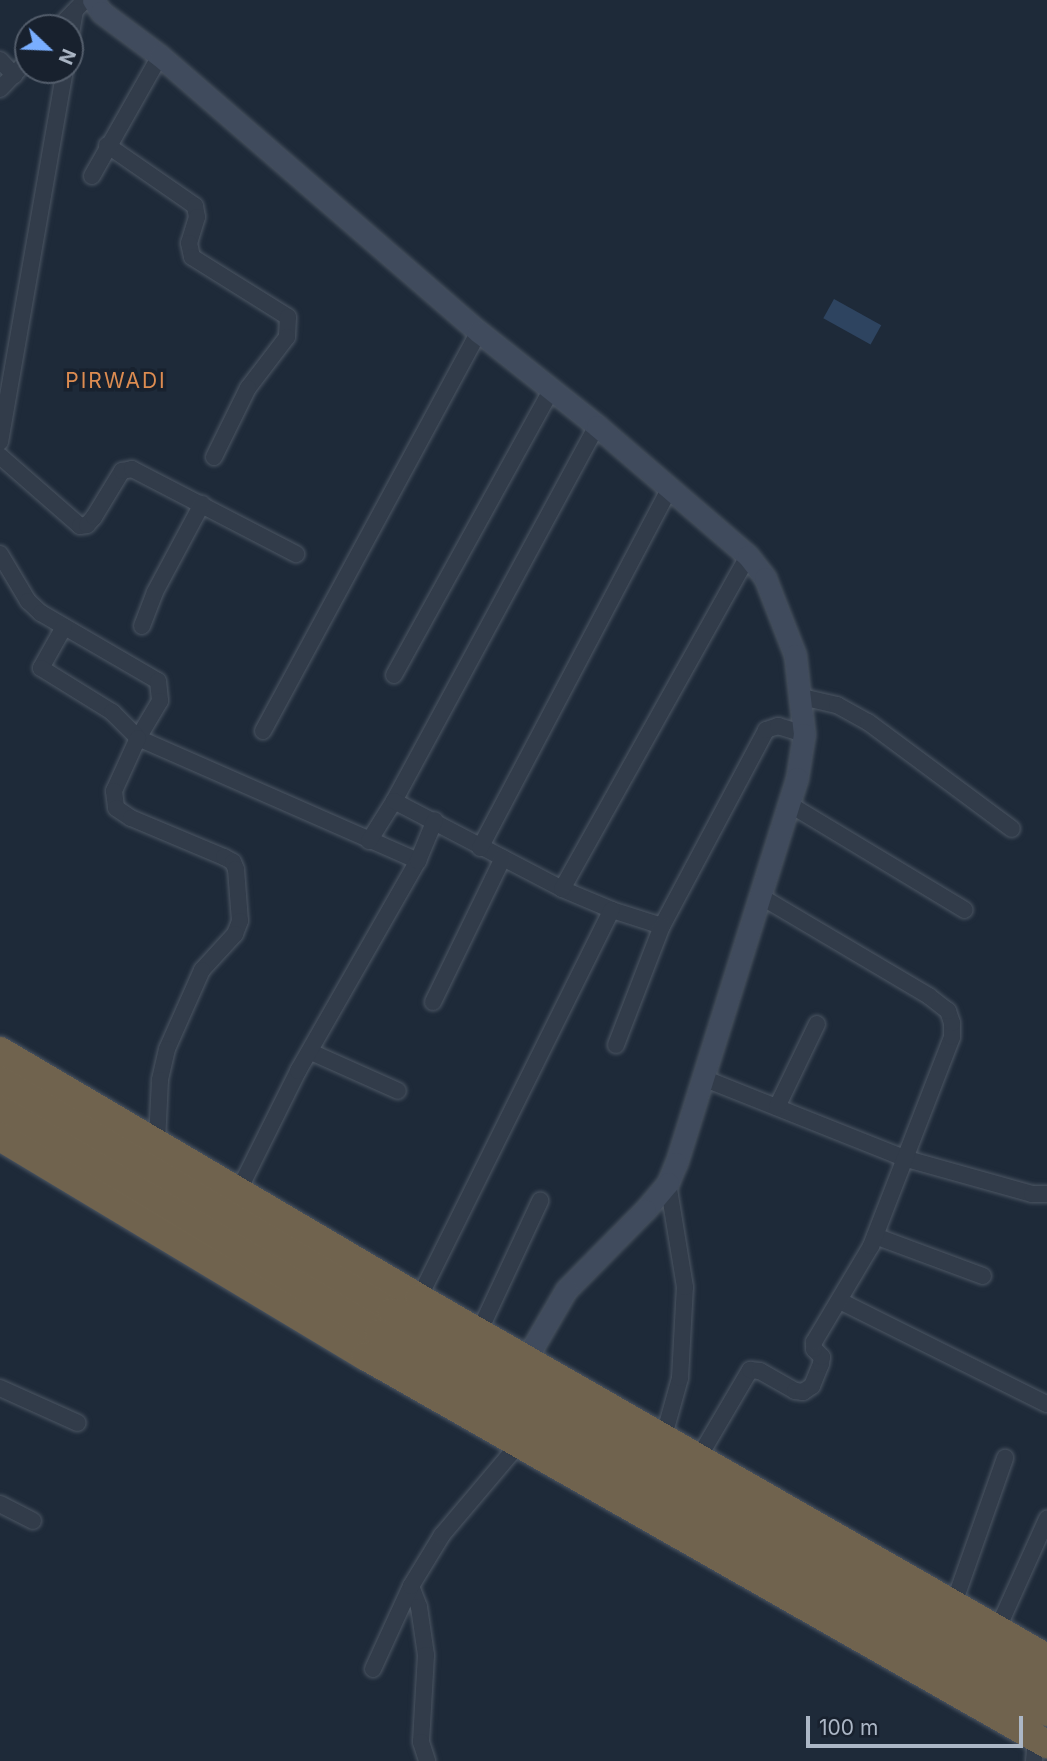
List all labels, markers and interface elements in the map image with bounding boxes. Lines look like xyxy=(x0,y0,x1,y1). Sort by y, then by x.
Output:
north arrow xyxy=(14,14,84,84)
text: N xyxy=(54,45,80,68)
district label: PIRWADI xyxy=(66,368,166,394)
scale bar xyxy=(809,1702,1026,1746)
text: 100 m xyxy=(819,1715,878,1740)

